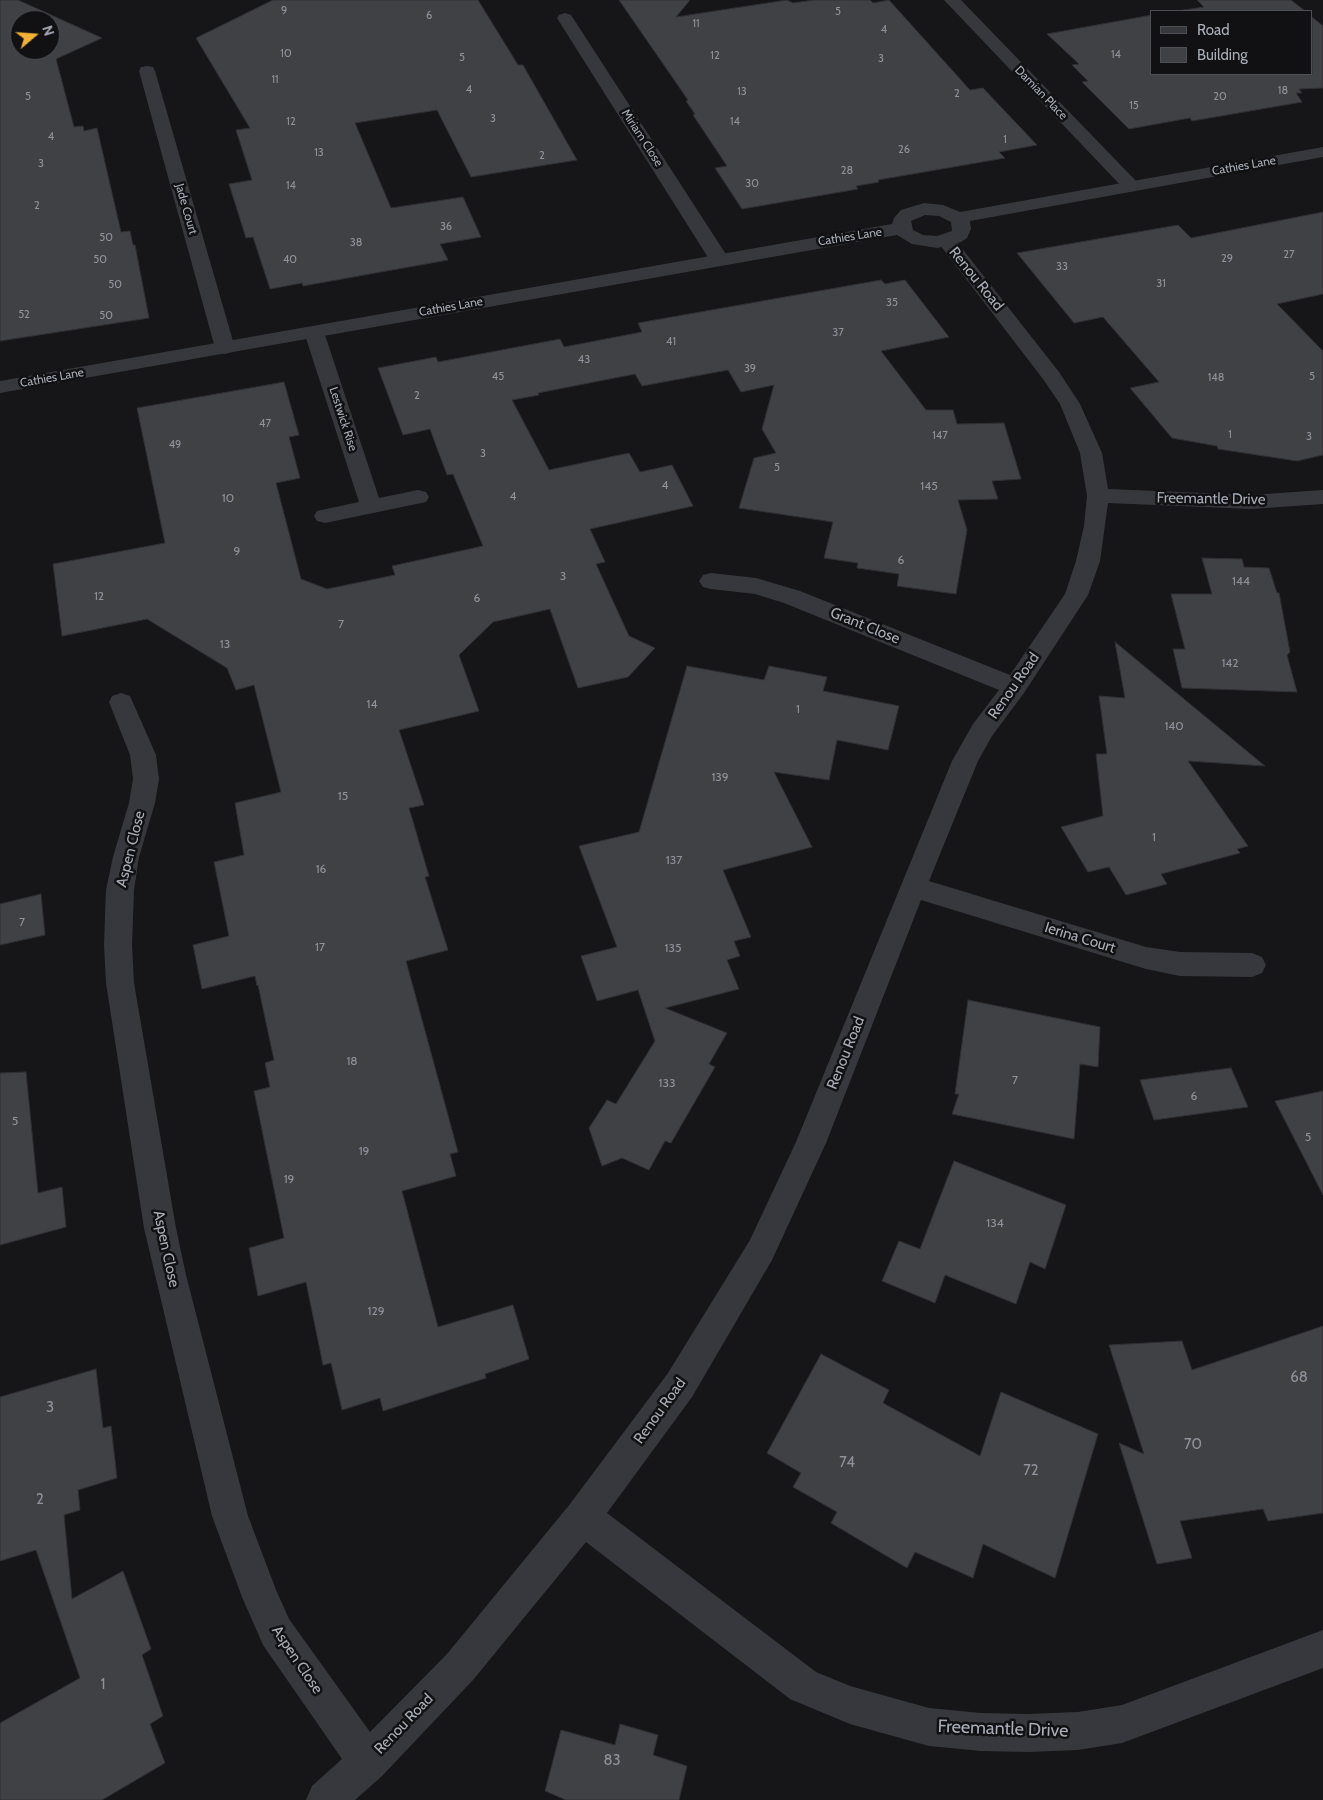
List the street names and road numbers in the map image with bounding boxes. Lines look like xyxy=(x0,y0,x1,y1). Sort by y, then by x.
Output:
street label: Damian Place xyxy=(1012,63,1070,123)
street label: Miriam Close xyxy=(618,107,666,169)
street label: Cathies Lane xyxy=(1211,153,1277,179)
street label: Jade Court xyxy=(172,182,200,236)
street label: Cathies Lane xyxy=(817,225,883,249)
street label: Renou Road xyxy=(945,243,1007,315)
street label: Cathies Lane xyxy=(418,294,484,320)
street label: Cathies Lane xyxy=(19,365,85,391)
street label: Lestwick Rise xyxy=(326,385,360,453)
street label: Freemantle Drive xyxy=(1156,489,1266,509)
street label: Grant Close xyxy=(828,604,902,648)
street label: Renou Road xyxy=(985,649,1043,723)
street label: Aspen Close xyxy=(113,809,149,889)
street label: Ierina Court xyxy=(1042,919,1118,957)
street label: Renou Road xyxy=(823,1014,869,1092)
street label: Aspen Close xyxy=(149,1209,183,1289)
street label: Renou Road xyxy=(630,1375,690,1447)
street label: Aspen Close xyxy=(268,1623,326,1697)
street label: Renou Road xyxy=(371,1690,437,1758)
street label: Freemantle Drive xyxy=(937,1716,1069,1742)

